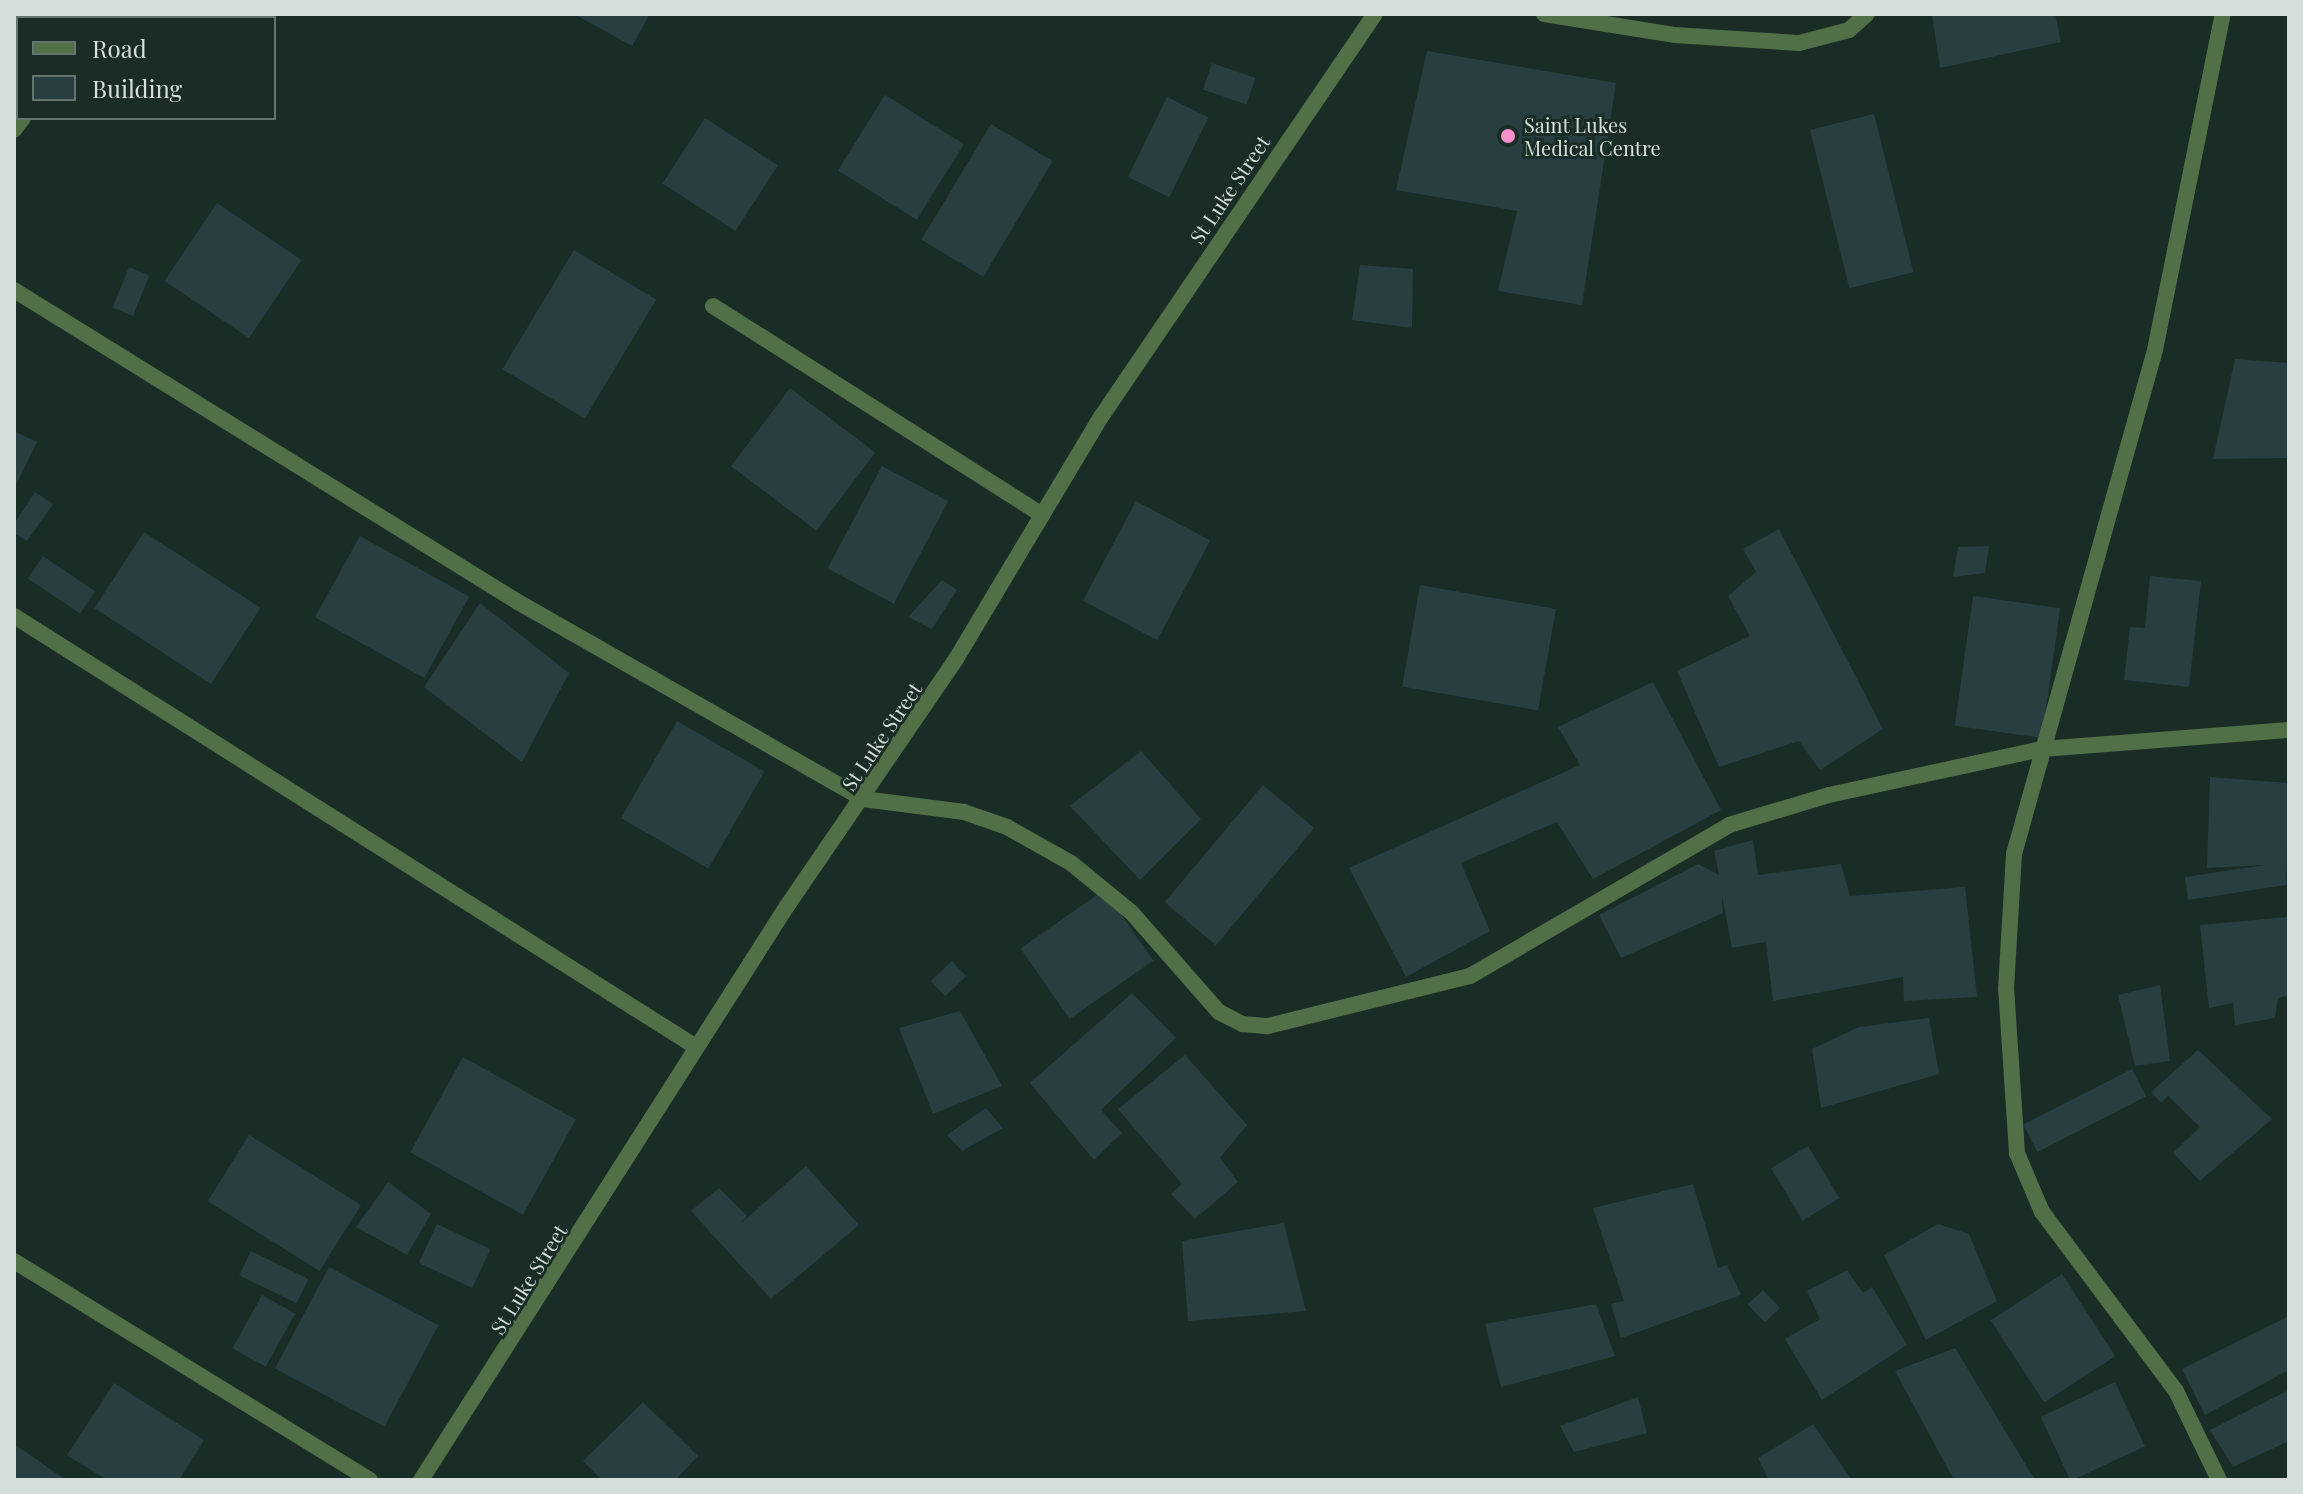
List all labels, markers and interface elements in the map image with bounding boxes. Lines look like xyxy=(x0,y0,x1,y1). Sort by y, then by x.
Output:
legend xyxy=(16,16,276,120)
text: Road xyxy=(92,32,147,64)
text: Building xyxy=(92,72,182,104)
place label: Saint Lukes Medical Centre xyxy=(1524,112,1661,159)
marker: Saint Lukes Medical Centre xyxy=(1499,127,1517,145)
street label: St Luke Street xyxy=(1184,130,1274,248)
street label: St Luke Street xyxy=(836,677,926,795)
street label: St Luke Street xyxy=(485,1219,571,1339)

